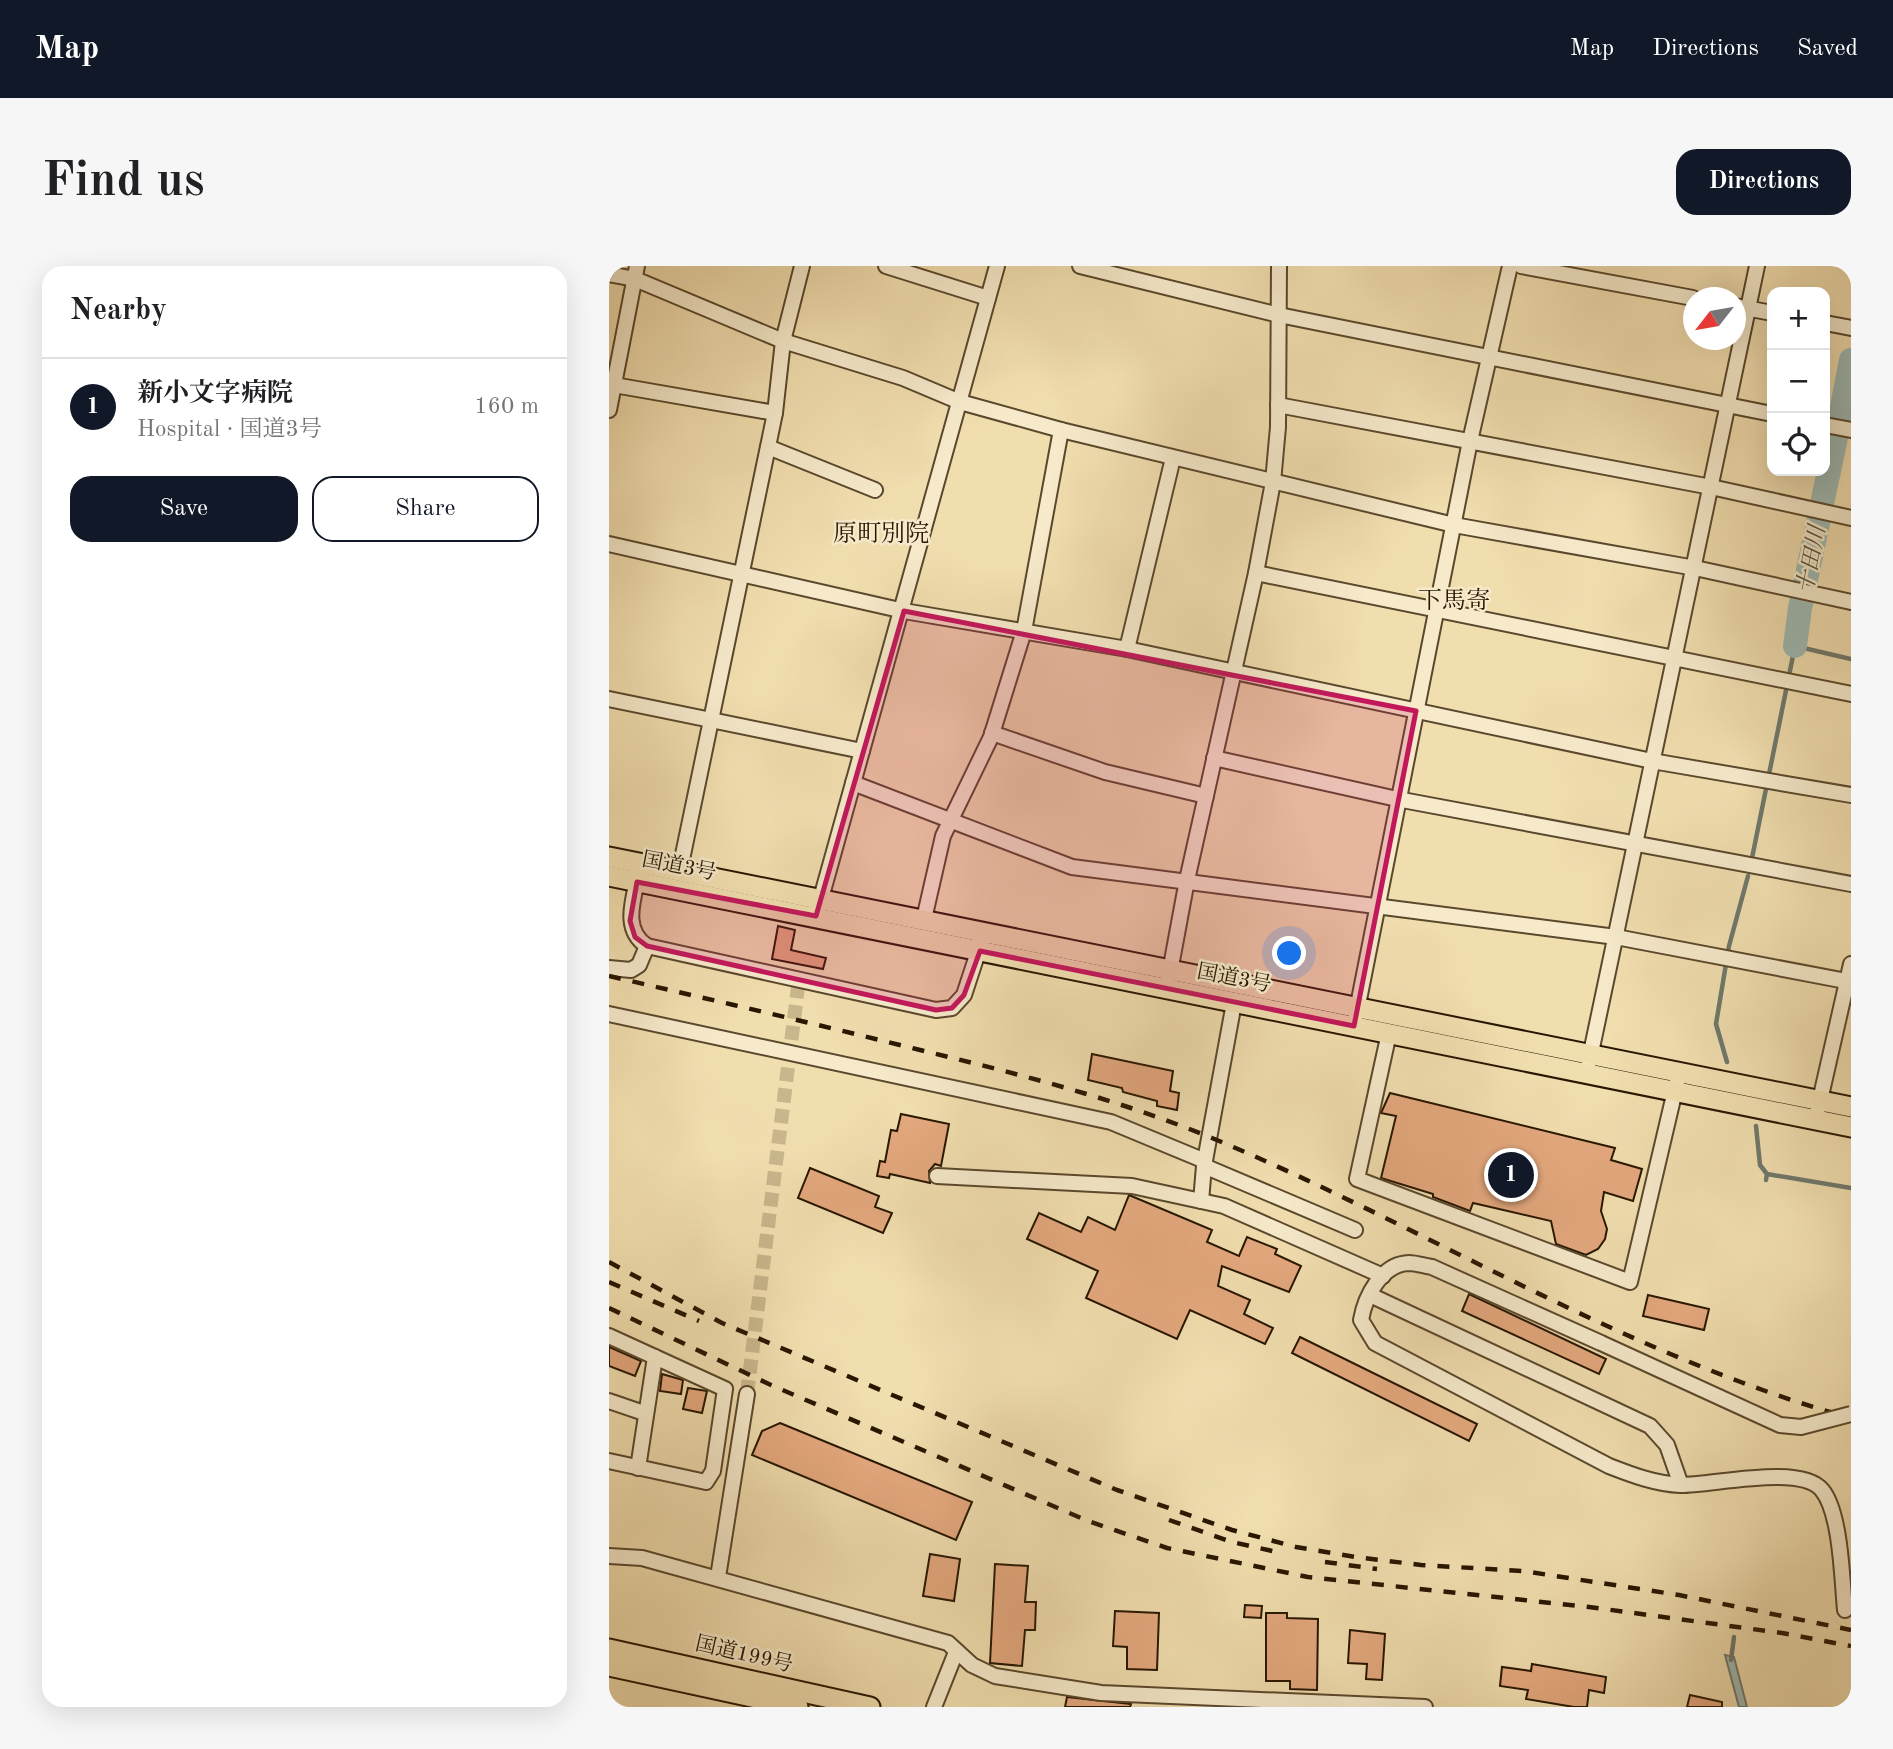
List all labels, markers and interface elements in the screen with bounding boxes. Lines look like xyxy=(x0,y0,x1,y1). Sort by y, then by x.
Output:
text: Map xyxy=(35,33,99,66)
text: Map xyxy=(1570,37,1614,61)
text: Directions xyxy=(1652,37,1759,61)
text: Saved xyxy=(1797,37,1858,61)
button: Directions xyxy=(1676,149,1851,215)
text: Find us xyxy=(42,158,205,207)
north arrow xyxy=(1683,287,1746,350)
map controls xyxy=(1767,287,1830,476)
button: + xyxy=(1767,287,1830,350)
text: Nearby xyxy=(70,296,167,326)
button: − xyxy=(1767,350,1830,413)
text: 新小文字病院 xyxy=(137,381,293,407)
text: 1 xyxy=(86,395,100,418)
text: 160 m xyxy=(474,395,539,418)
button: locate xyxy=(1767,413,1830,476)
text: Hospital · 国道3号 xyxy=(137,418,322,441)
button: Save xyxy=(70,476,298,542)
button: Share xyxy=(312,476,539,542)
district label: 原町別院 xyxy=(833,520,929,547)
water label: 十田川 xyxy=(1792,521,1830,596)
district label: 下馬寄 xyxy=(1418,587,1490,614)
street label: 国道3号 xyxy=(640,848,718,884)
your location xyxy=(1272,936,1306,970)
street label: 国道3号 xyxy=(1195,960,1273,996)
pin: 1 xyxy=(1488,1149,1534,1201)
street label: 国道199号 xyxy=(693,1632,795,1676)

